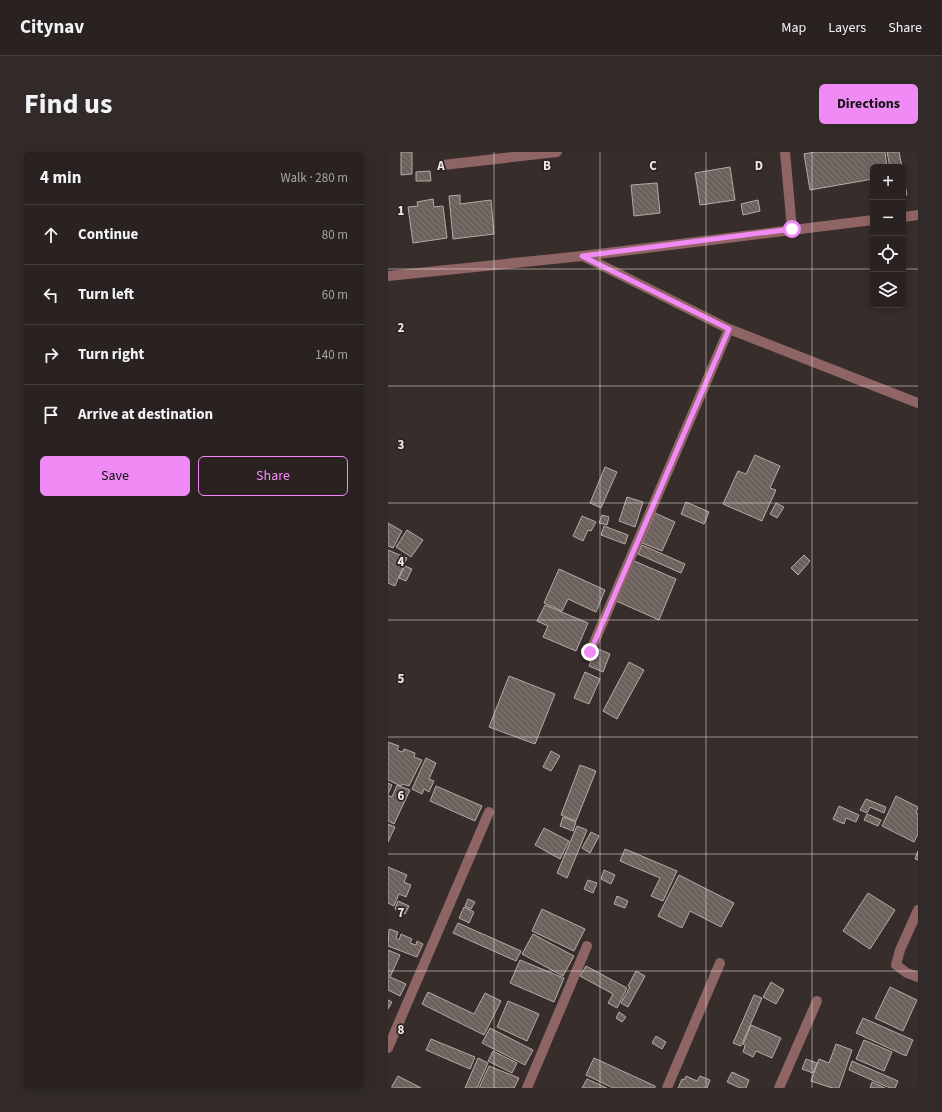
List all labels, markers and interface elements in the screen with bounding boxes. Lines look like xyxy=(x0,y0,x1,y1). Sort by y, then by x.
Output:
text: Citynav xyxy=(20,14,84,41)
text: Map xyxy=(781,18,806,38)
text: Layers xyxy=(828,18,866,38)
text: Share xyxy=(888,18,922,38)
text: Find us xyxy=(24,84,112,124)
button: Directions xyxy=(819,84,918,124)
text: A xyxy=(436,157,445,175)
text: B xyxy=(543,157,551,175)
text: C xyxy=(649,157,657,175)
text: D xyxy=(755,157,763,175)
map controls xyxy=(870,164,906,308)
button: + xyxy=(870,164,906,200)
text: 4 min xyxy=(40,166,81,190)
text: Walk · 280 m xyxy=(280,169,348,187)
button: − xyxy=(870,200,906,236)
text: 1 xyxy=(398,202,405,220)
route start xyxy=(783,220,801,238)
icon: ahead xyxy=(40,224,62,246)
text: Continue xyxy=(78,224,138,245)
text: 80 m xyxy=(322,226,348,244)
button: locate xyxy=(870,236,906,272)
button: layers xyxy=(870,272,906,308)
icon: left xyxy=(40,284,62,306)
text: Turn left xyxy=(78,284,134,305)
text: 60 m xyxy=(322,286,348,304)
text: 2 xyxy=(398,319,405,337)
icon: right xyxy=(40,344,62,366)
text: Turn right xyxy=(78,344,144,365)
text: 140 m xyxy=(315,346,348,364)
icon: arrive xyxy=(40,404,62,426)
text: Arrive at destination xyxy=(78,404,213,425)
text: 3 xyxy=(398,436,405,454)
button: Save xyxy=(40,456,190,496)
button: Share xyxy=(198,456,348,496)
text: 4 xyxy=(398,553,405,571)
route end xyxy=(581,643,599,661)
text: 5 xyxy=(398,670,405,688)
text: 6 xyxy=(398,787,405,805)
text: 7 xyxy=(398,904,405,922)
text: 8 xyxy=(398,1021,405,1039)

